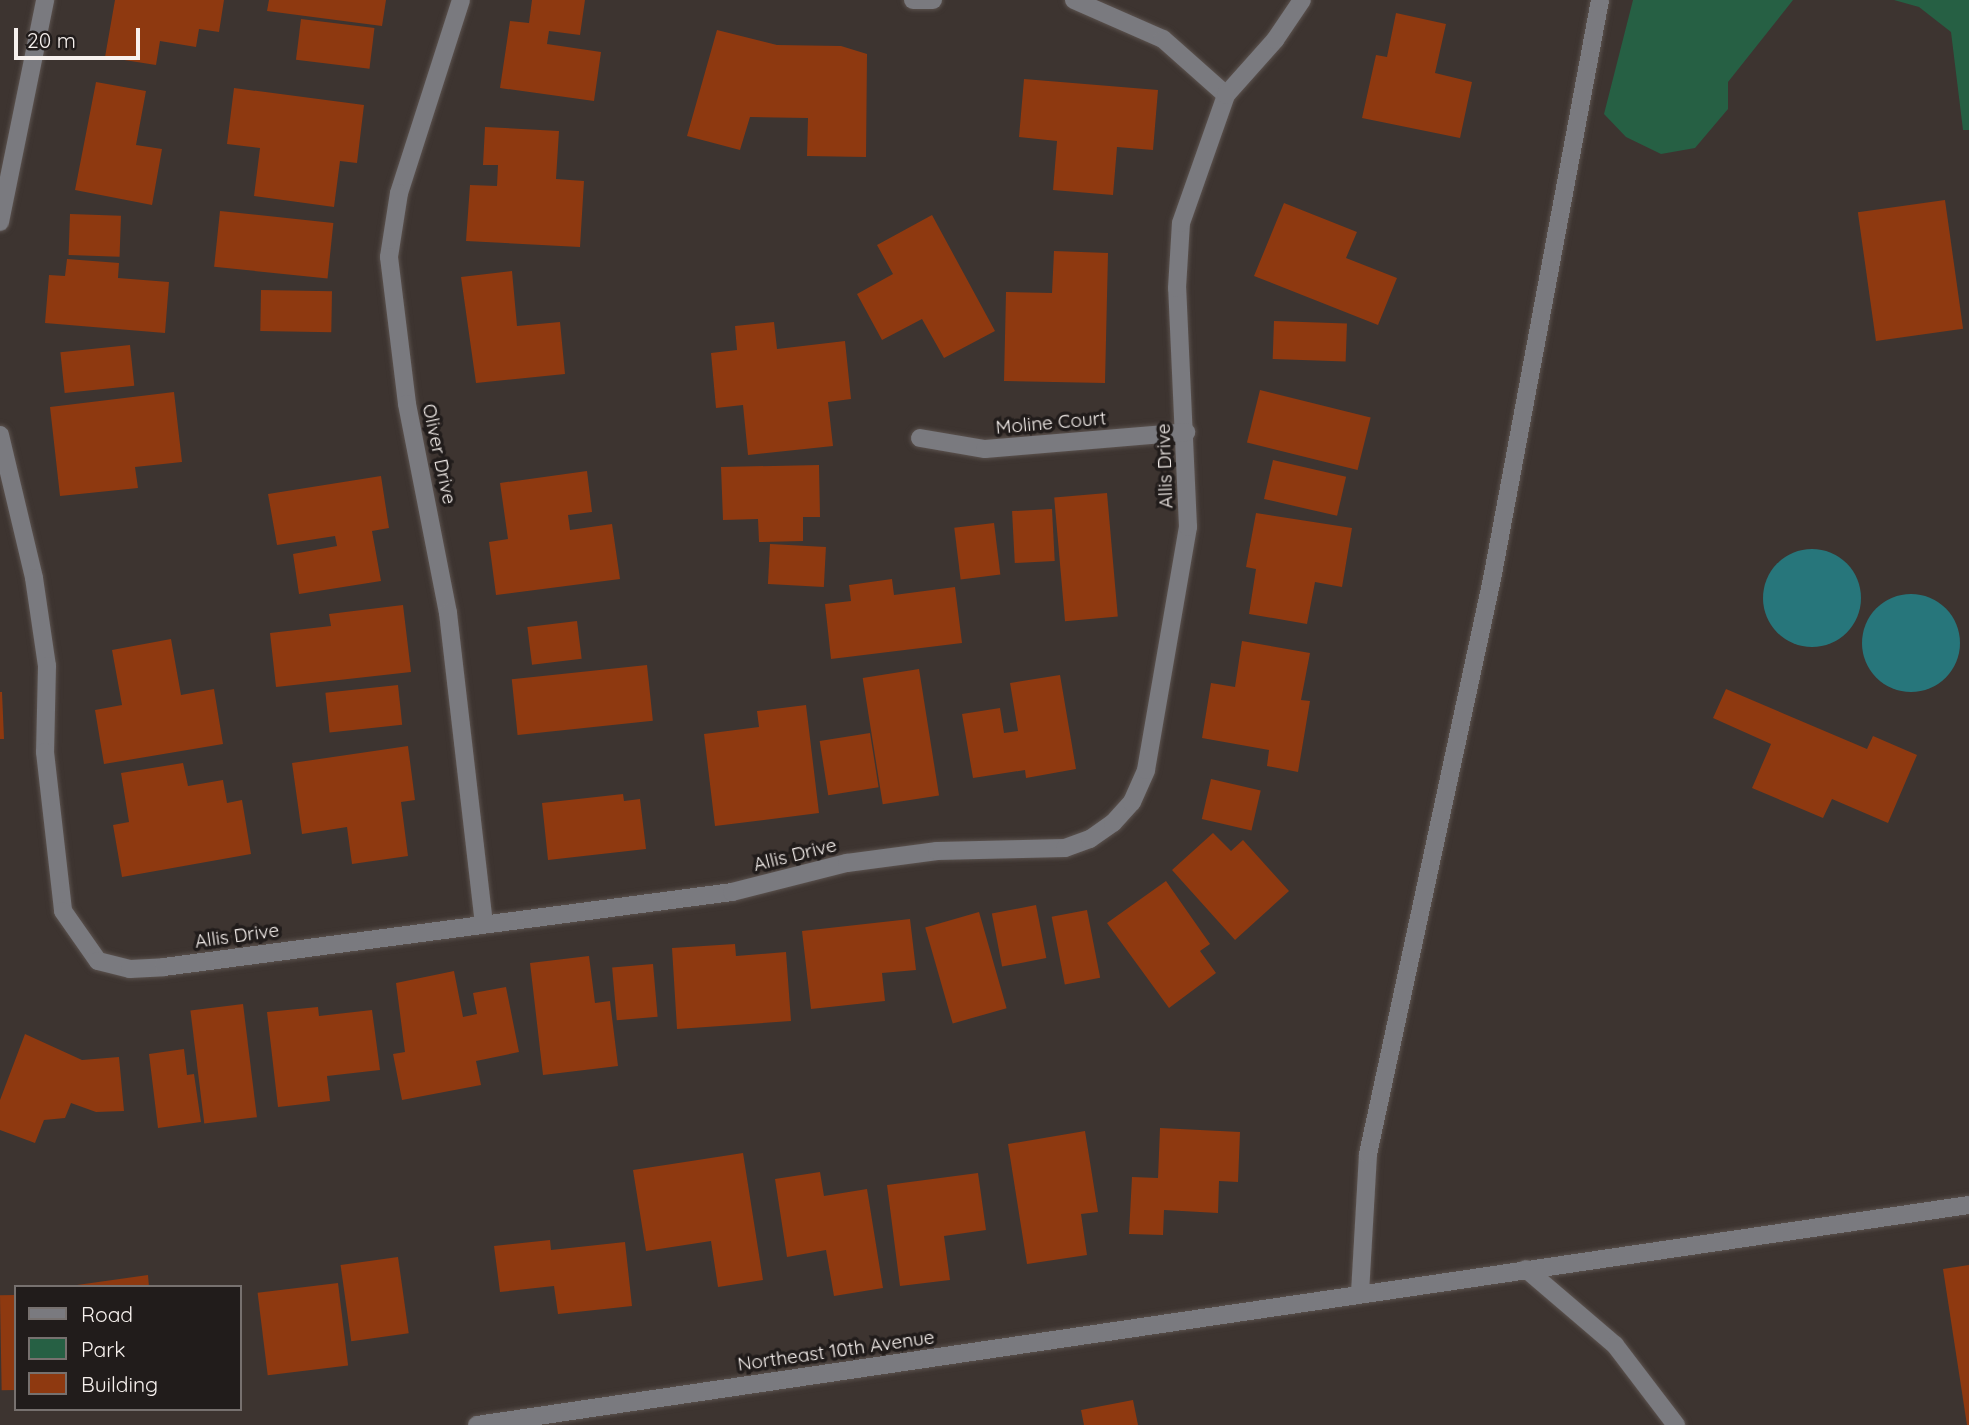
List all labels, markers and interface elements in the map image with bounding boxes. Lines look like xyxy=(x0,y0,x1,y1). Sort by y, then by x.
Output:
scale bar xyxy=(18,14,144,58)
text: 20 m xyxy=(27,27,76,53)
street label: Oliver Drive xyxy=(417,402,461,506)
street label: Moline Court xyxy=(995,407,1107,439)
street label: Allis Drive xyxy=(1152,423,1178,509)
street label: Allis Drive xyxy=(751,834,839,876)
street label: Allis Drive xyxy=(193,919,281,953)
legend xyxy=(14,1285,242,1411)
text: Road xyxy=(81,1301,133,1327)
street label: Northeast 10th Avenue xyxy=(736,1326,936,1376)
text: Park xyxy=(81,1336,125,1362)
text: Building xyxy=(81,1371,158,1397)

